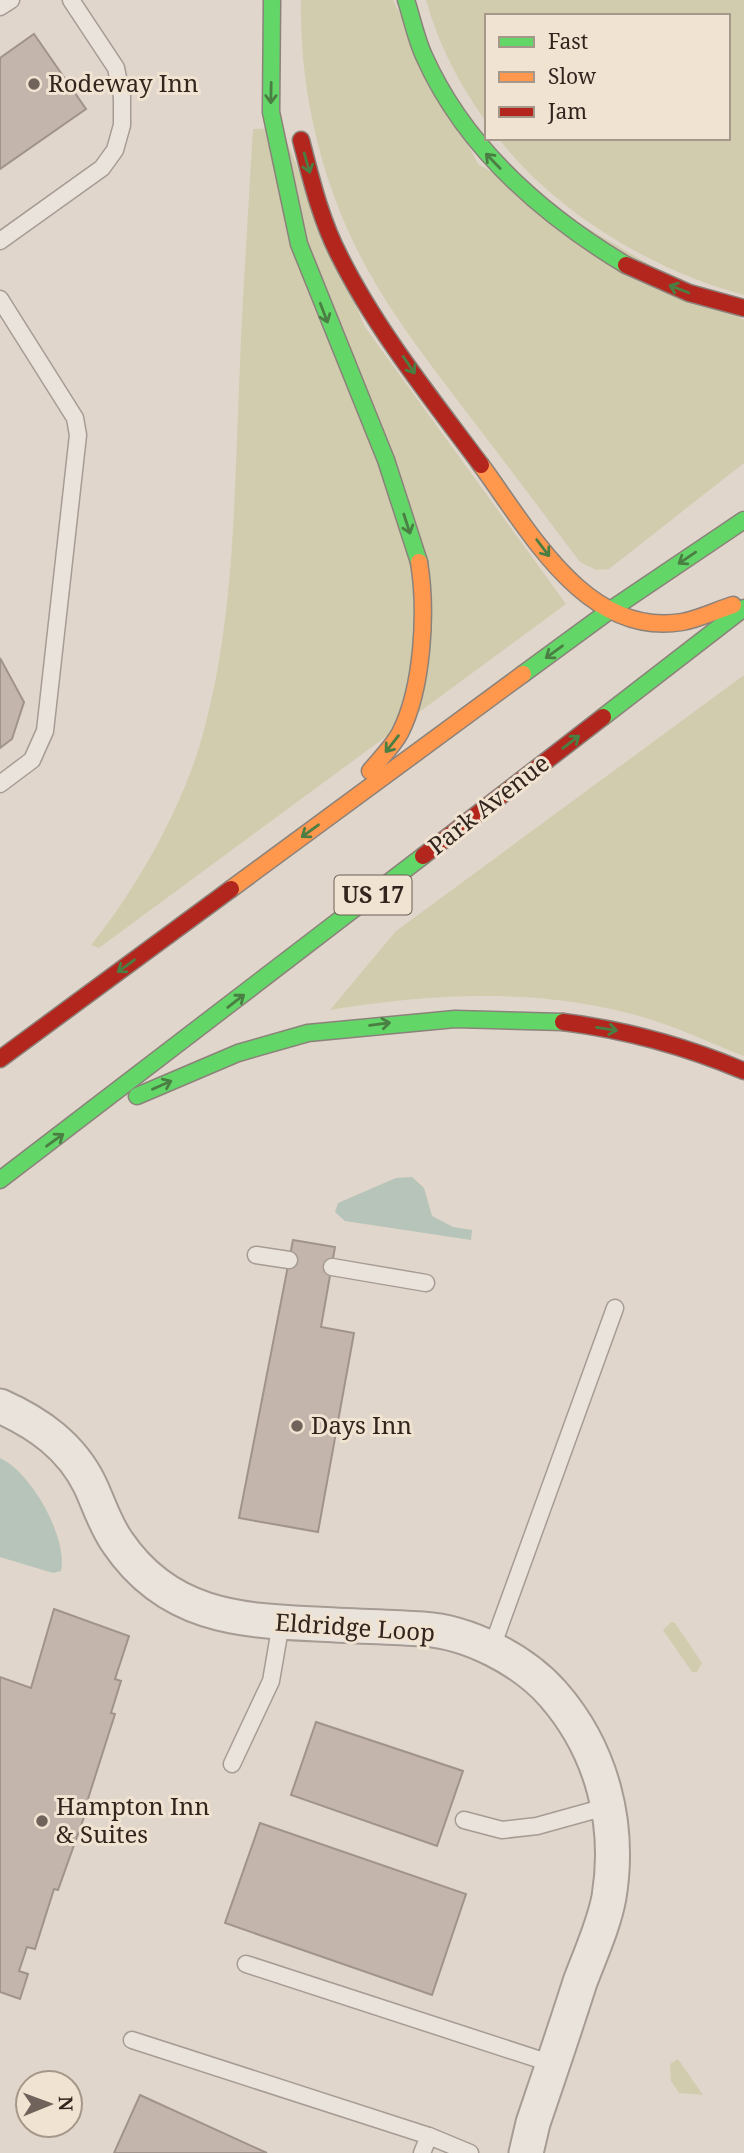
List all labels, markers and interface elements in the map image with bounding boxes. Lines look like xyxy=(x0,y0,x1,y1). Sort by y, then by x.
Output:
legend xyxy=(485,14,730,140)
text: Fast xyxy=(548,27,588,55)
text: Slow xyxy=(548,62,597,90)
place label: Rodeway Inn xyxy=(48,66,198,99)
marker: Rodeway Inn xyxy=(26,76,42,92)
one-way arrow xyxy=(264,81,278,104)
text: Jam xyxy=(547,97,587,125)
one-way arrow xyxy=(302,152,315,174)
one-way arrow xyxy=(485,153,502,170)
one-way arrow xyxy=(668,282,690,294)
one-way arrow xyxy=(319,301,332,323)
one-way arrow xyxy=(402,355,416,374)
one-way arrow xyxy=(402,513,414,535)
one-way arrow xyxy=(536,538,550,557)
one-way arrow xyxy=(678,551,698,565)
one-way arrow xyxy=(545,645,564,659)
one-way arrow xyxy=(384,734,399,753)
one-way arrow xyxy=(561,735,580,750)
street label: Park Avenue xyxy=(421,746,556,862)
one-way arrow xyxy=(301,824,320,839)
road number: US 17 xyxy=(334,876,412,914)
one-way arrow xyxy=(117,959,136,973)
one-way arrow xyxy=(226,993,244,1008)
one-way arrow xyxy=(368,1017,391,1030)
one-way arrow xyxy=(595,1023,618,1036)
one-way arrow xyxy=(151,1078,173,1091)
one-way arrow xyxy=(45,1132,64,1147)
place label: Days Inn xyxy=(311,1408,412,1441)
marker: Days Inn xyxy=(289,1418,305,1434)
street label: Eldridge Loop xyxy=(274,1604,436,1649)
place label: Hampton Inn & Suites xyxy=(56,1789,210,1850)
marker: Hampton Inn & Suites xyxy=(34,1813,50,1829)
north arrow xyxy=(14,2069,84,2139)
text: N xyxy=(53,2096,79,2111)

